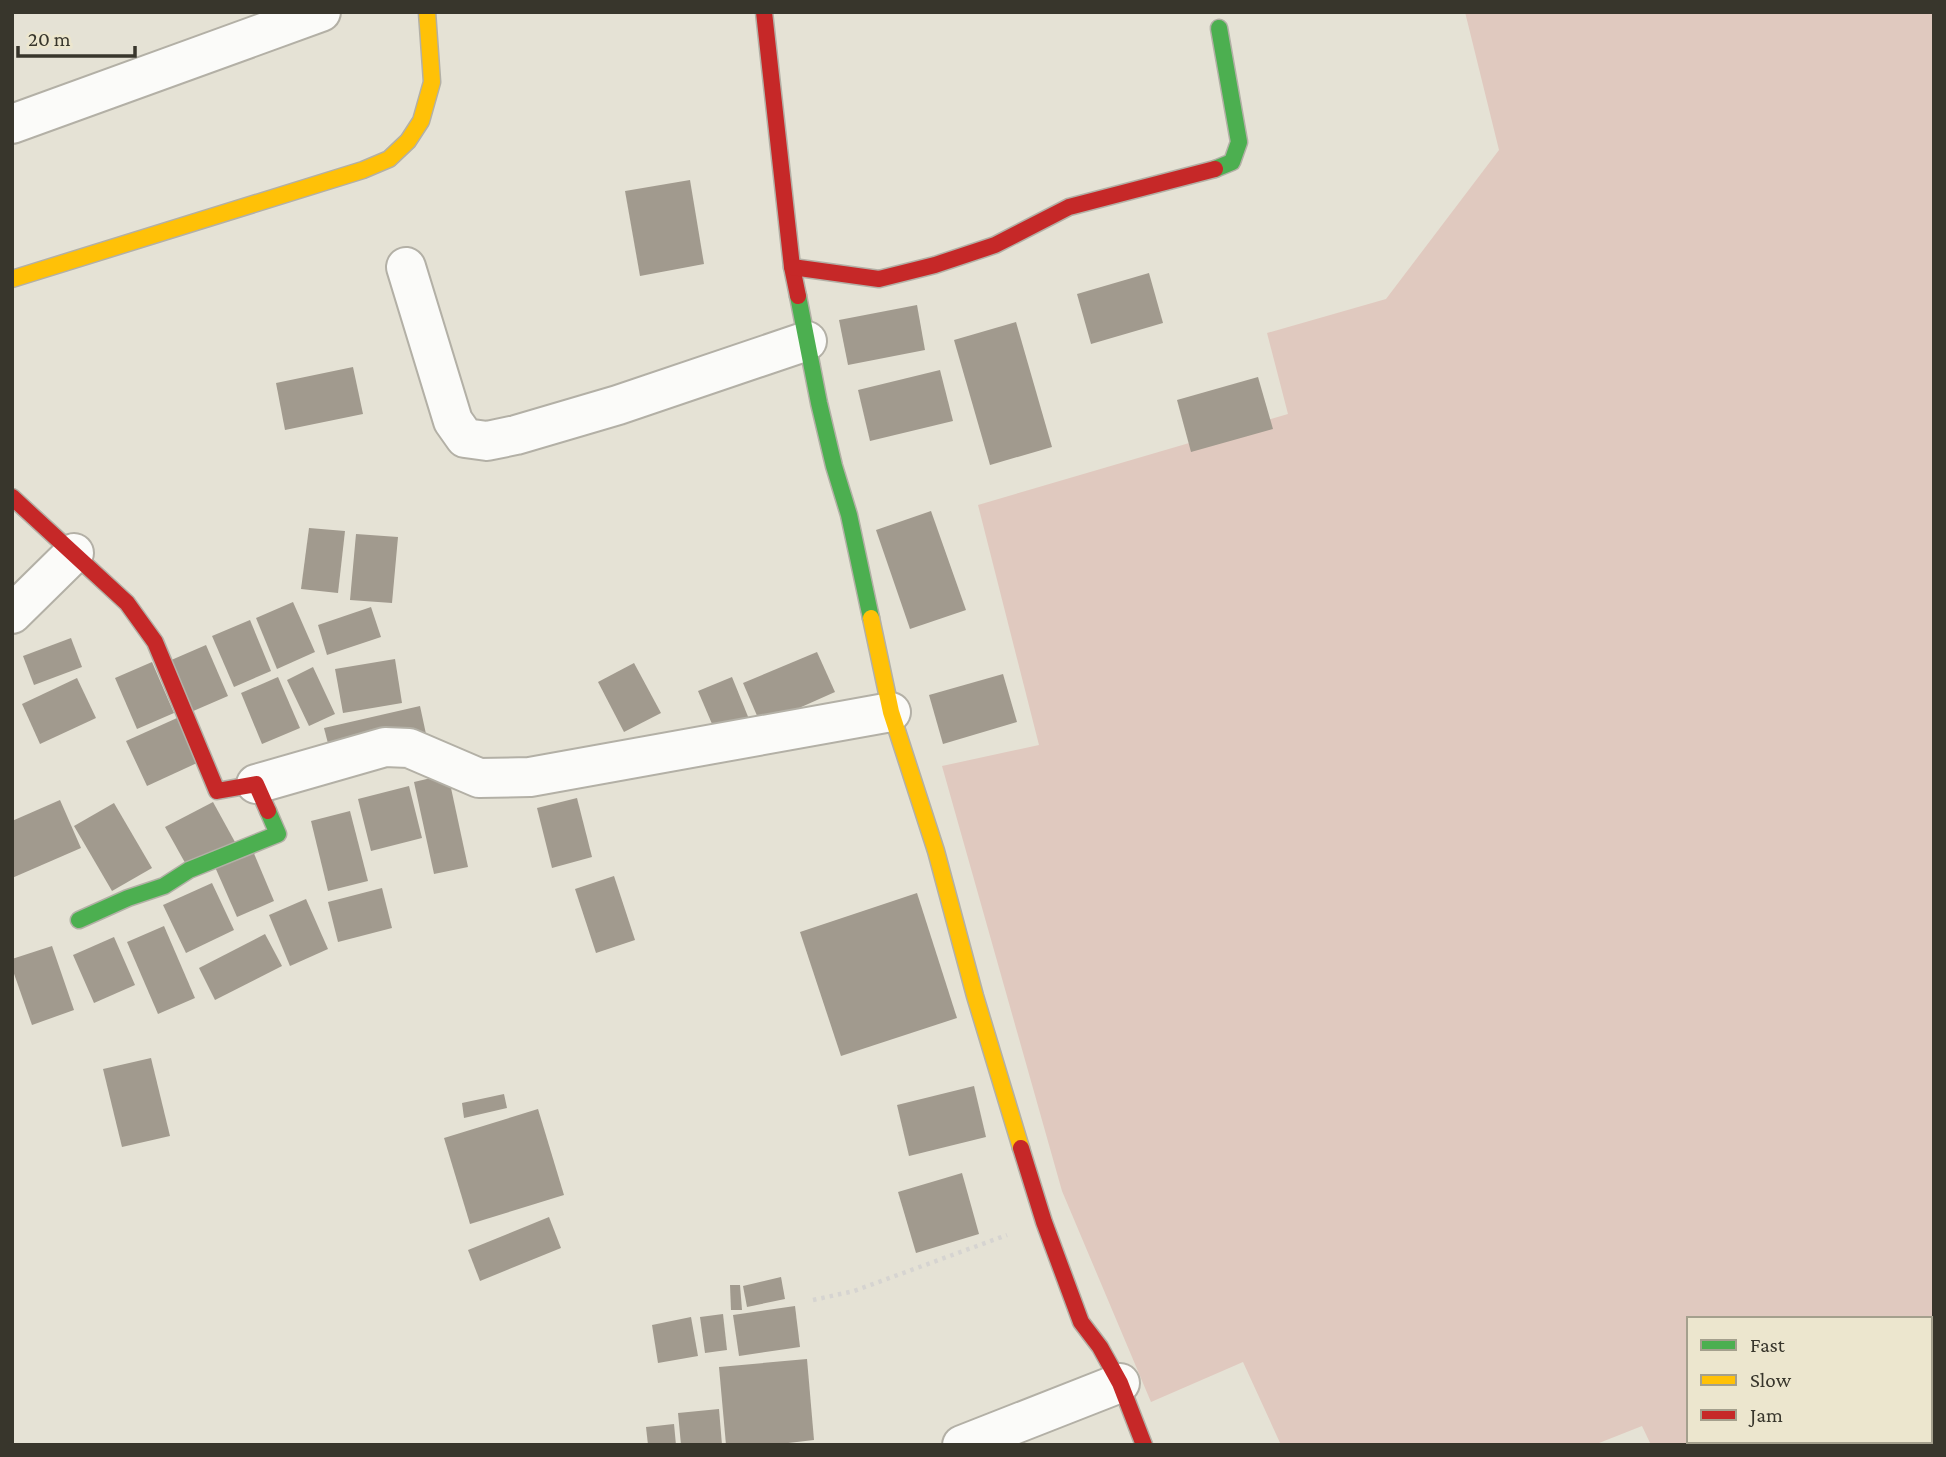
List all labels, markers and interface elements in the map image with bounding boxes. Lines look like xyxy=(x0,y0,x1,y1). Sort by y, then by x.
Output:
scale bar xyxy=(18,14,135,58)
text: 20 m xyxy=(28,27,71,51)
legend xyxy=(1687,1317,1932,1443)
text: Fast xyxy=(1750,1333,1786,1357)
text: Slow xyxy=(1750,1368,1792,1392)
text: Jam xyxy=(1748,1403,1783,1427)

